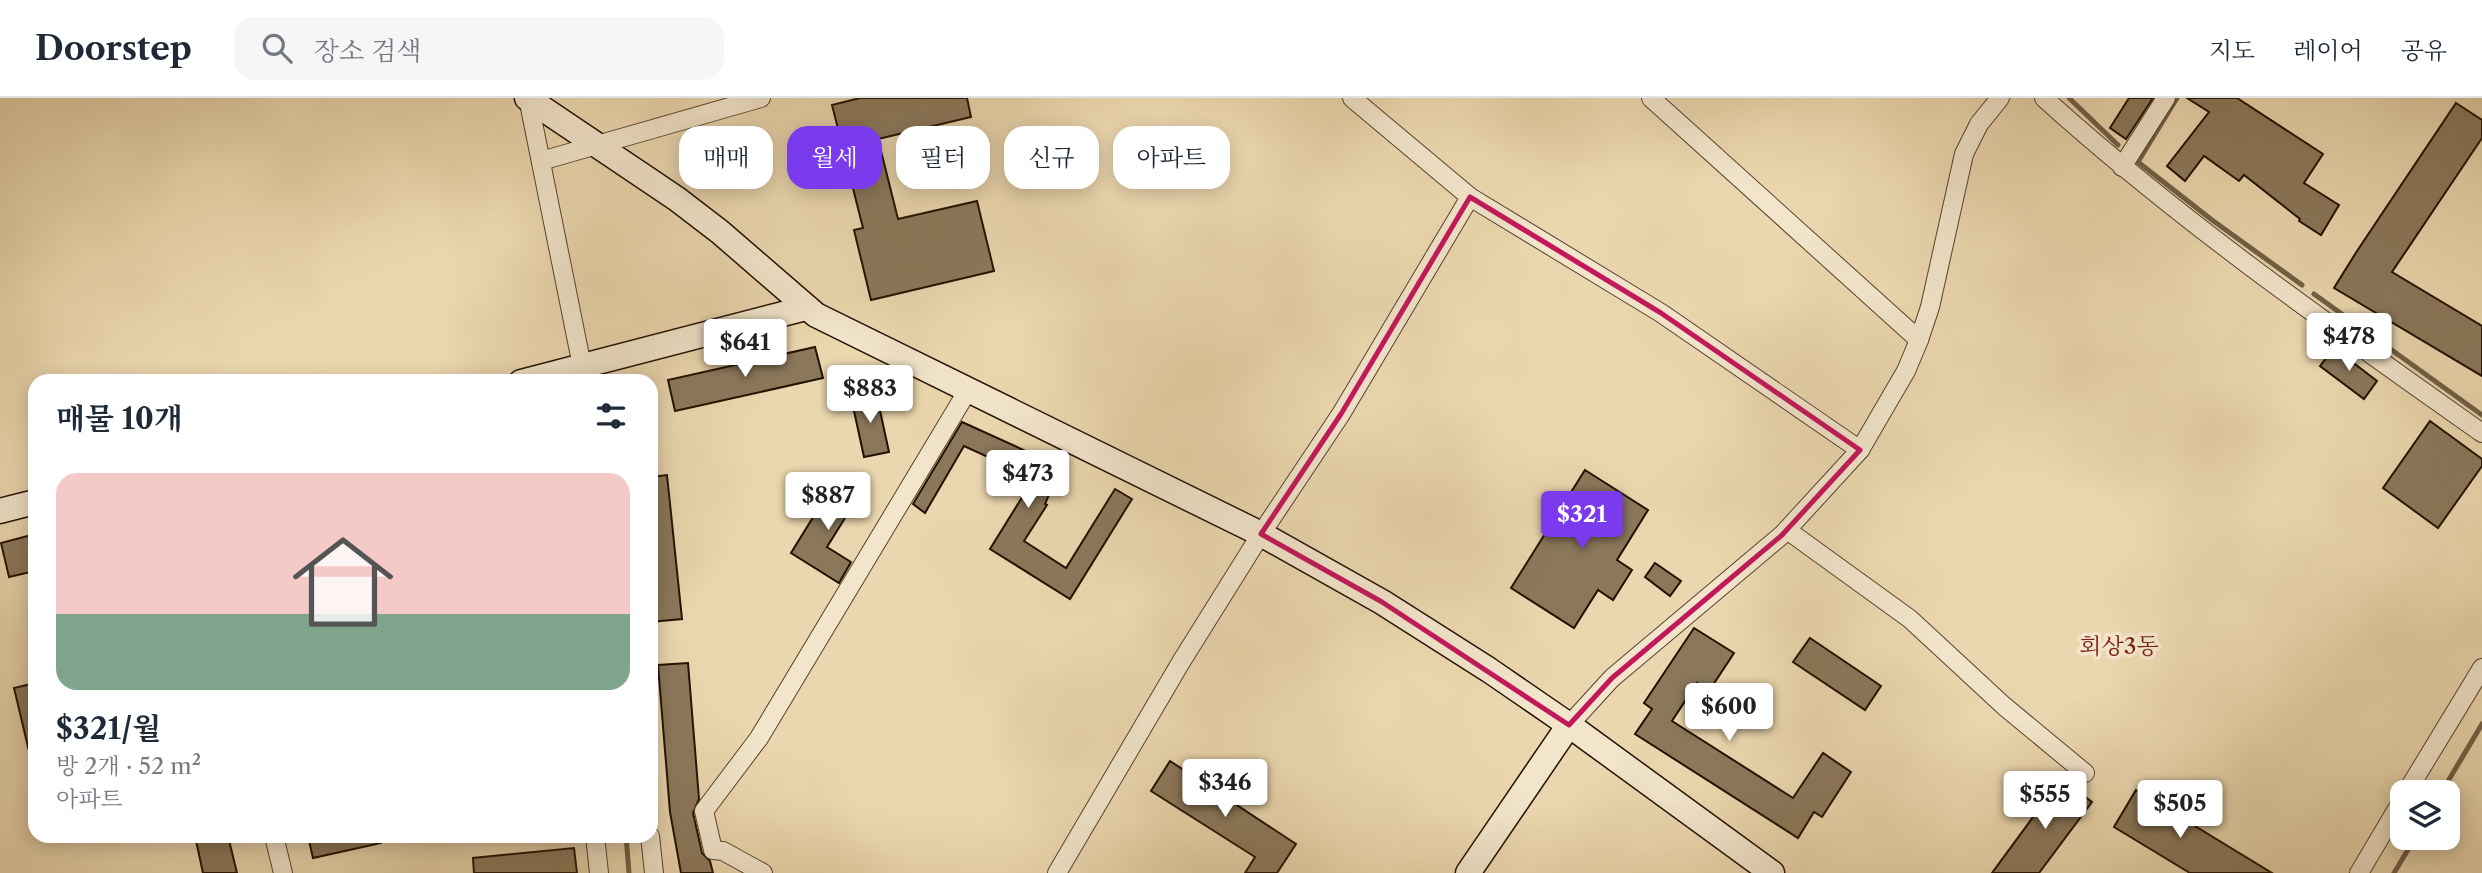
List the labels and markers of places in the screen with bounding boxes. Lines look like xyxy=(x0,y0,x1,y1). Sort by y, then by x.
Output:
pin: $478 xyxy=(2308,314,2390,373)
pin: $641 xyxy=(704,320,786,379)
pin: $883 xyxy=(829,366,911,425)
pin: $473 xyxy=(987,450,1069,510)
pin: $887 xyxy=(787,472,869,532)
pin: $321 xyxy=(1541,491,1623,551)
pin: $600 xyxy=(1688,684,1770,743)
pin: $346 xyxy=(1184,760,1266,819)
pin: $555 xyxy=(2004,772,2086,831)
pin: $505 xyxy=(2139,780,2221,840)

